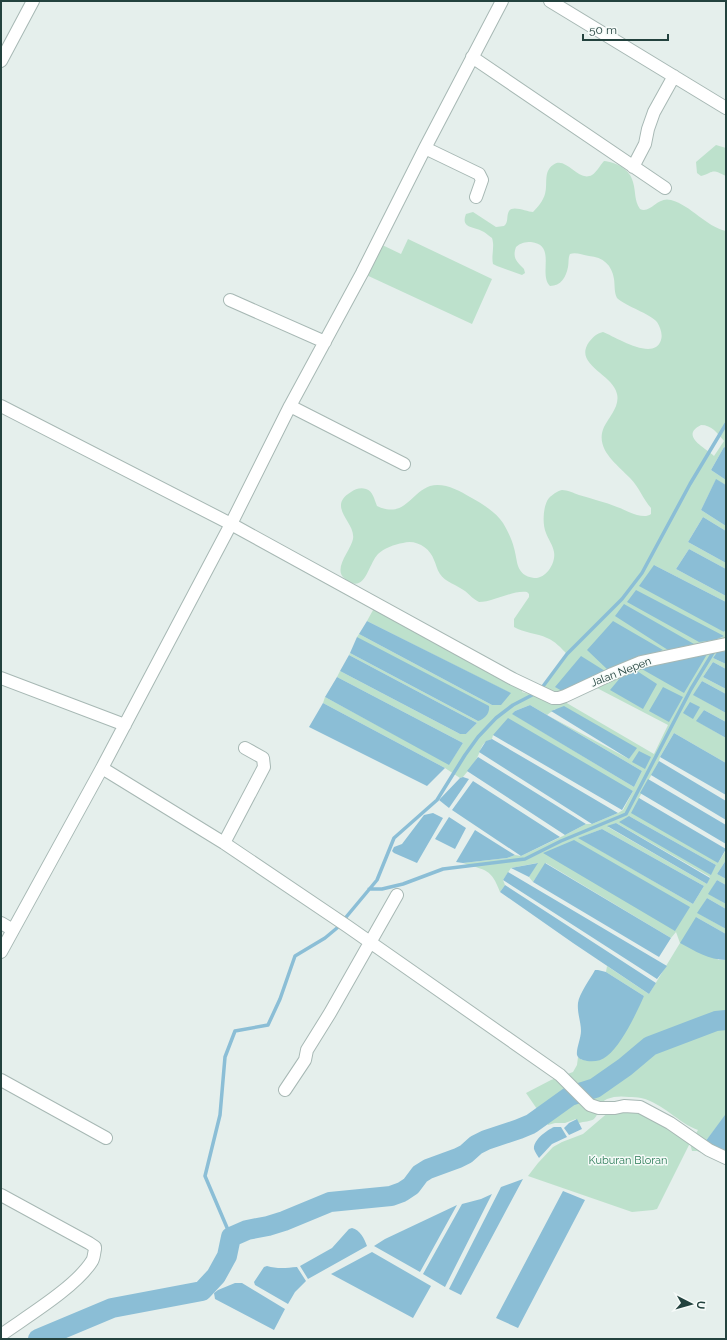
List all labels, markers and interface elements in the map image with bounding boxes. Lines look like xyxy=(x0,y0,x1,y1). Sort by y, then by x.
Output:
scale bar xyxy=(583,16,668,42)
text: 50 m xyxy=(589,23,617,37)
street label: Jalan Nepen xyxy=(589,654,653,690)
park label: Kuburan Bloran xyxy=(589,1154,667,1167)
north arrow xyxy=(671,1284,711,1324)
text: U xyxy=(694,1300,707,1310)

